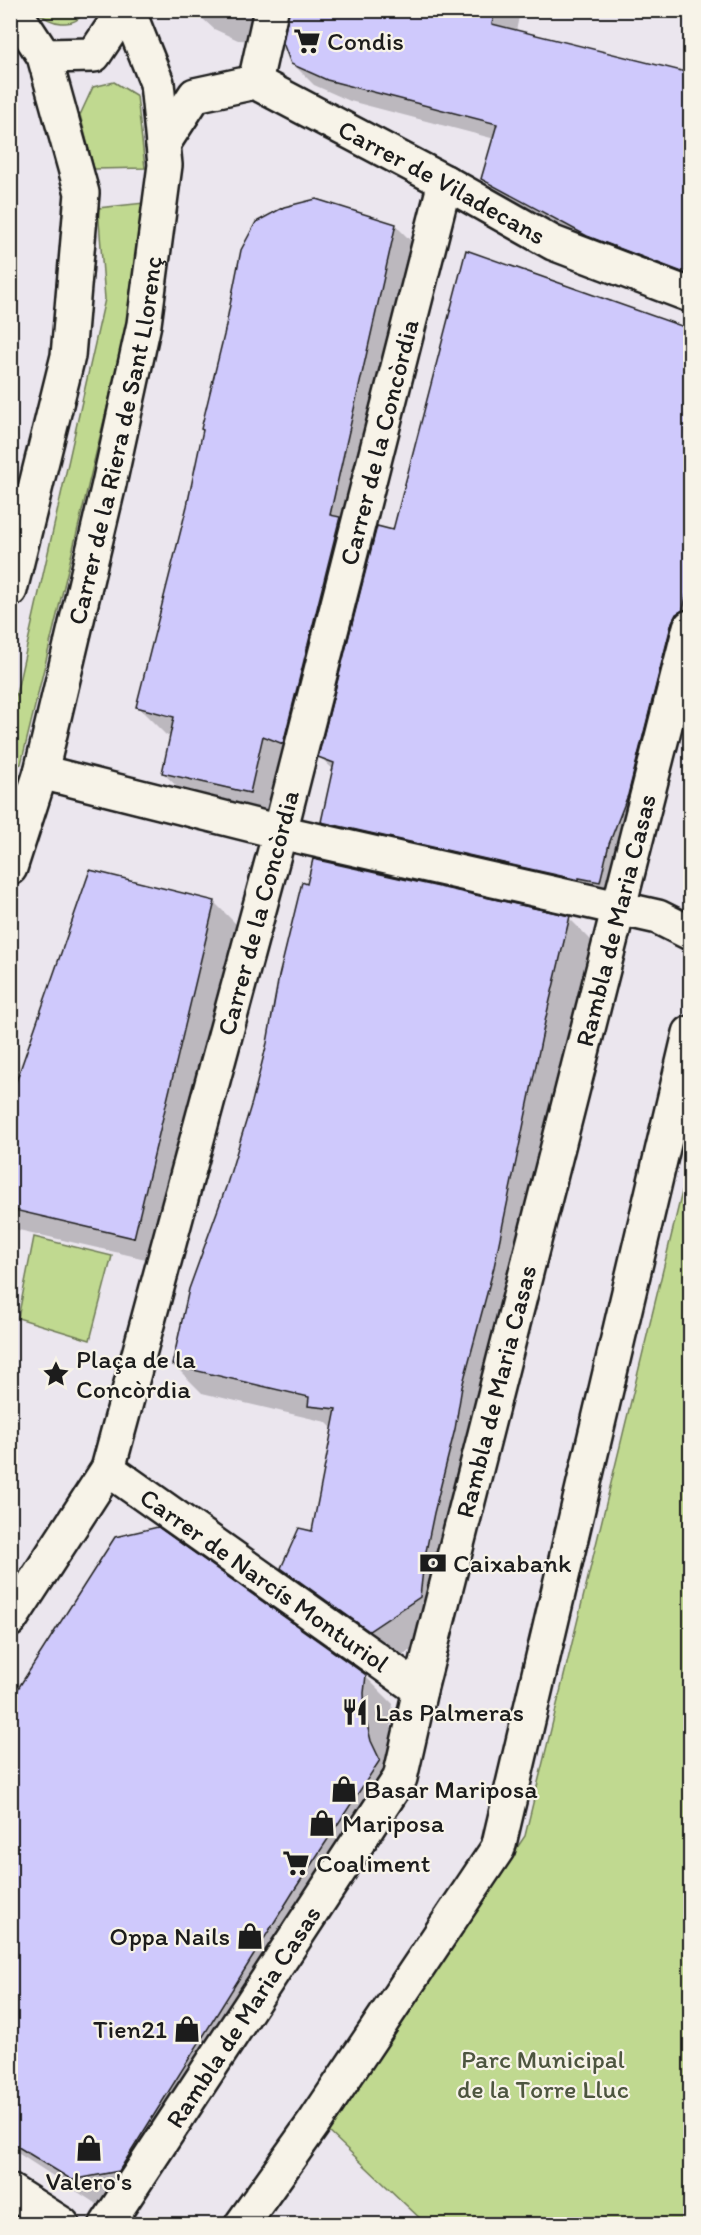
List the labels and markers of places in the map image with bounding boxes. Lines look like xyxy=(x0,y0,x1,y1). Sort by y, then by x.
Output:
place label: Condis xyxy=(327,25,404,57)
supermarket icon: Condis xyxy=(292,26,322,56)
place label: Plaça de la Concòrdia xyxy=(76,1343,196,1405)
place icon: Plaça de la Concòrdia xyxy=(41,1359,71,1389)
place label: Caixabank xyxy=(453,1547,572,1579)
bank icon: Caixabank xyxy=(418,1548,448,1578)
place label: Las Palmeras xyxy=(375,1696,524,1728)
restaurant icon: Las Palmeras xyxy=(340,1697,370,1727)
place label: Basar Mariposa xyxy=(364,1773,538,1805)
shop icon: Basar Mariposa xyxy=(329,1774,359,1804)
place label: Mariposa xyxy=(342,1807,445,1839)
shop icon: Mariposa xyxy=(307,1808,337,1838)
place label: Coaliment xyxy=(316,1847,431,1879)
supermarket icon: Coaliment xyxy=(281,1848,311,1878)
place label: Oppa Nails xyxy=(109,1920,230,1952)
shop icon: Oppa Nails xyxy=(235,1921,265,1951)
place label: Tien21 xyxy=(93,2013,167,2045)
shop icon: Tien21 xyxy=(172,2014,202,2044)
shop icon: Valero's xyxy=(74,2133,104,2163)
place label: Valero's xyxy=(45,2165,133,2197)

